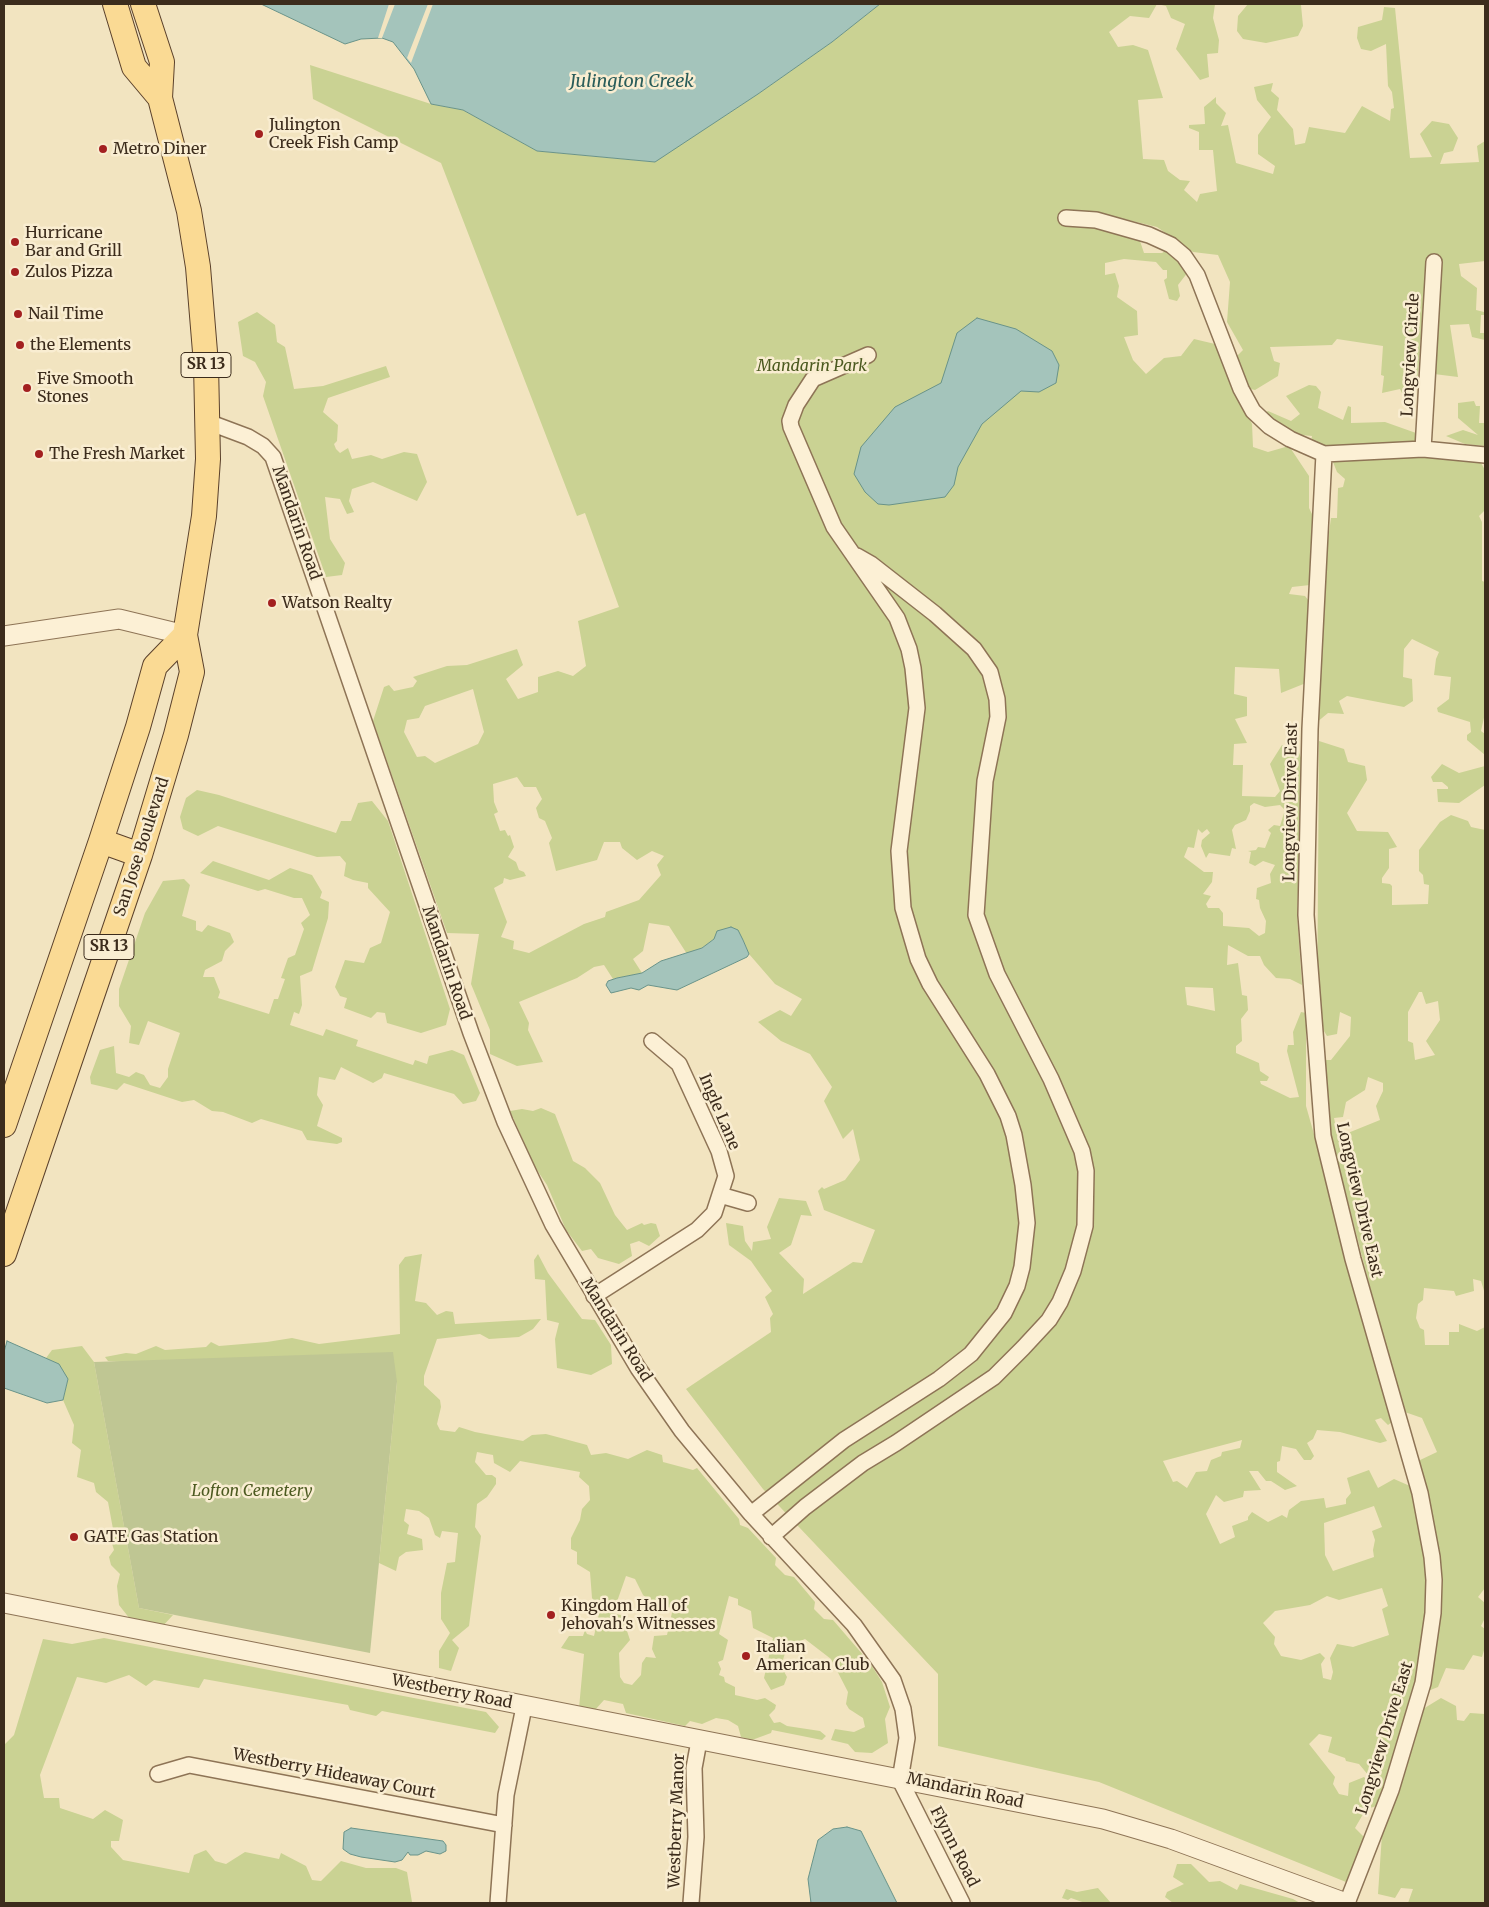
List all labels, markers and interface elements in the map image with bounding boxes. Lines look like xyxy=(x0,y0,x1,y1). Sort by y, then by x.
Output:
water label: Julington Creek xyxy=(570,71,694,93)
place label: Julington Creek Fish Camp xyxy=(269,115,398,153)
marker: Julington Creek Fish Camp xyxy=(253,128,265,140)
place label: Metro Diner xyxy=(113,139,207,159)
marker: Metro Diner xyxy=(97,143,109,155)
place label: Hurricane Bar and Grill xyxy=(25,223,122,261)
marker: Hurricane Bar and Grill xyxy=(9,236,21,248)
place label: Zulos Pizza xyxy=(25,262,113,282)
marker: Zulos Pizza xyxy=(9,266,21,278)
street label: Longview Circle xyxy=(1398,293,1424,417)
place label: Nail Time xyxy=(28,304,103,324)
marker: Nail Time xyxy=(12,308,24,320)
place label: the Elements xyxy=(30,335,131,355)
marker: the Elements xyxy=(14,339,26,351)
road number: SR 13 xyxy=(181,352,231,378)
park label: Mandarin Park xyxy=(757,356,867,376)
place label: Five Smooth Stones xyxy=(37,369,133,407)
marker: Five Smooth Stones xyxy=(21,382,33,394)
place label: The Fresh Market xyxy=(49,444,185,464)
marker: The Fresh Market xyxy=(33,448,45,460)
street label: Mandarin Road xyxy=(268,464,324,582)
place label: Watson Realty xyxy=(282,593,392,613)
marker: Watson Realty xyxy=(266,597,278,609)
street label: Longview Drive East xyxy=(1280,722,1302,882)
street label: San Jose Boulevard xyxy=(110,775,174,919)
street label: Mandarin Road xyxy=(418,904,474,1022)
road number: SR 13 xyxy=(84,934,134,960)
street label: Ingle Lane xyxy=(694,1071,744,1153)
street label: Longview Drive East xyxy=(1332,1120,1386,1280)
street label: Mandarin Road xyxy=(576,1274,656,1386)
park label: Lofton Cemetery xyxy=(191,1481,313,1501)
place label: GATE Gas Station xyxy=(84,1527,218,1547)
marker: GATE Gas Station xyxy=(68,1531,80,1543)
place label: Kingdom Hall of Jehovah's Witnesses xyxy=(561,1596,716,1634)
marker: Kingdom Hall of Jehovah's Witnesses xyxy=(545,1609,557,1621)
place label: Italian American Club xyxy=(756,1637,869,1675)
marker: Italian American Club xyxy=(740,1650,752,1662)
street label: Longview Drive East xyxy=(1353,1659,1417,1817)
street label: Westberry Road xyxy=(390,1671,514,1713)
street label: Westberry Hideaway Court xyxy=(231,1745,437,1803)
street label: Westberry Manor xyxy=(665,1753,689,1889)
street label: Mandarin Road xyxy=(905,1769,1025,1813)
street label: Flynn Road xyxy=(926,1804,982,1890)

